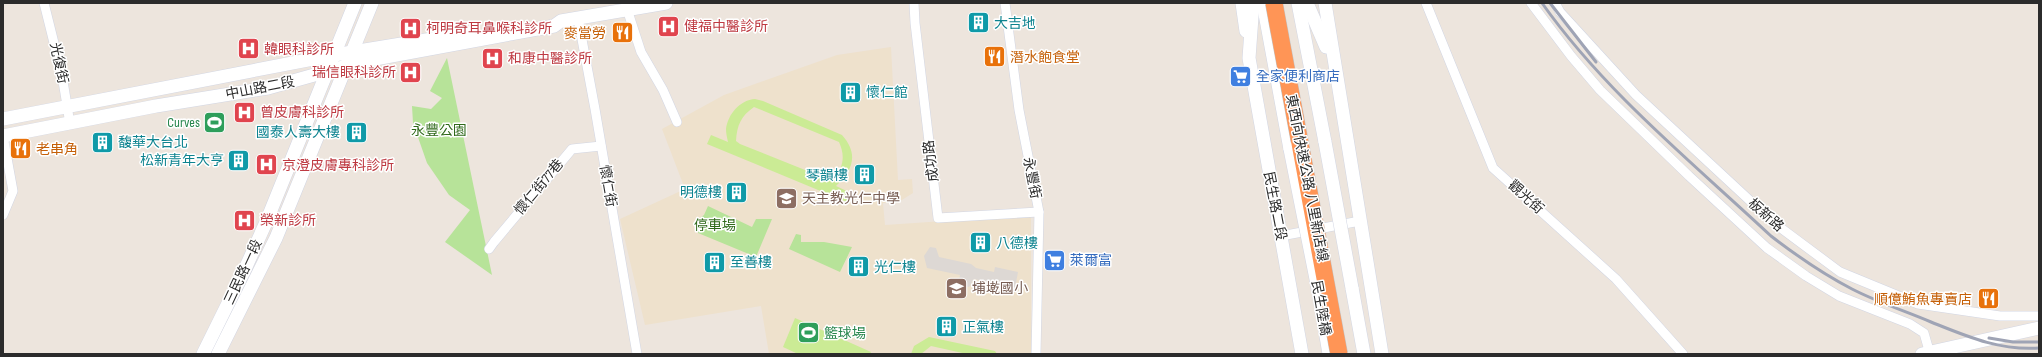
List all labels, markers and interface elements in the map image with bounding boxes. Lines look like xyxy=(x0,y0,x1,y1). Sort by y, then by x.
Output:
building icon: 大吉地 xyxy=(965,10,991,36)
hospital icon: 健福中醫診所 xyxy=(655,13,681,39)
hospital icon: 柯明奇耳鼻喉科診所 xyxy=(397,15,423,41)
place label: 大吉地 xyxy=(994,15,1036,32)
place label: 健福中醫診所 xyxy=(684,18,768,35)
place label: 柯明奇耳鼻喉科診所 xyxy=(426,20,552,37)
restaurant icon: 麥當勞 xyxy=(609,20,635,46)
place label: 麥當勞 xyxy=(564,25,606,42)
hospital icon: 韓眼科診所 xyxy=(236,36,262,62)
street label: 光復街 xyxy=(46,41,72,85)
place label: 韓眼科診所 xyxy=(264,41,334,58)
restaurant icon: 潛水飽食堂 xyxy=(982,44,1008,70)
hospital icon: 和康中醫診所 xyxy=(480,45,506,71)
place label: 潛水飽食堂 xyxy=(1010,49,1080,66)
place label: 和康中醫診所 xyxy=(508,50,592,67)
hospital icon: 瑞信眼科診所 xyxy=(398,59,424,85)
supermarket icon: 全家便利商店 xyxy=(1228,63,1254,89)
place label: 瑞信眼科診所 xyxy=(312,64,396,81)
place label: 全家便利商店 xyxy=(1256,68,1340,85)
street label: 中山路二段 xyxy=(224,73,296,103)
building icon: 懷仁館 xyxy=(837,79,863,105)
place label: 懷仁館 xyxy=(866,84,908,101)
street label: 東西向快速公路 八里新店線 xyxy=(1282,93,1332,263)
hospital icon: 曾皮膚科診所 xyxy=(231,99,257,125)
place label: 曾皮膚科診所 xyxy=(260,104,344,121)
sports icon: Curves xyxy=(202,109,228,135)
place label: Curves xyxy=(167,114,200,131)
building icon: 國泰人壽大樓 xyxy=(343,119,369,145)
park label: 永豐公園 xyxy=(411,122,467,139)
place label: 國泰人壽大樓 xyxy=(256,124,340,141)
building icon: 馥華大台北 xyxy=(89,129,115,155)
place label: 馥華大台北 xyxy=(118,134,188,151)
restaurant icon: 老串角 xyxy=(8,136,34,162)
street label: 成功路 xyxy=(920,139,942,183)
place label: 老串角 xyxy=(36,141,78,158)
building icon: 松新青年大亨 xyxy=(226,147,252,173)
place label: 松新青年大亨 xyxy=(140,152,224,169)
hospital icon: 京澄皮膚專科診所 xyxy=(253,152,279,178)
street label: 懷仁街77巷 xyxy=(511,156,567,218)
street label: 永豐街 xyxy=(1020,156,1044,200)
place label: 京澄皮膚專科診所 xyxy=(282,157,394,174)
building icon: 琴韻樓 xyxy=(851,162,877,188)
street label: 懷仁街 xyxy=(596,164,620,208)
place label: 琴韻樓 xyxy=(806,167,848,184)
street label: 民生路二段 xyxy=(1260,170,1290,242)
street label: 觀光街 xyxy=(1505,177,1547,217)
building icon: 明德樓 xyxy=(724,179,750,205)
place label: 明德樓 xyxy=(680,184,722,201)
school or university icon: 天主教光仁中學 xyxy=(773,185,799,211)
place label: 天主教光仁中學 xyxy=(802,190,900,207)
street label: 板新路 xyxy=(1745,195,1787,235)
hospital icon: 榮新診所 xyxy=(232,207,258,233)
place label: 榮新診所 xyxy=(260,212,316,229)
park label: 停車場 xyxy=(694,217,736,234)
building icon: 八德樓 xyxy=(967,230,993,256)
place label: 八德樓 xyxy=(996,235,1038,252)
street label: 三民路一段 xyxy=(221,237,265,307)
supermarket icon: 萊爾富 xyxy=(1041,247,1067,273)
building icon: 至善樓 xyxy=(701,249,727,275)
place label: 萊爾富 xyxy=(1070,252,1112,269)
place label: 至善樓 xyxy=(730,254,772,271)
building icon: 光仁樓 xyxy=(846,254,872,280)
place label: 光仁樓 xyxy=(874,259,916,276)
school or university icon: 埔墘國小 xyxy=(944,275,970,301)
street label: 民生陸橋 xyxy=(1308,279,1334,337)
place label: 埔墘國小 xyxy=(972,280,1028,297)
restaurant icon: 順億鮪魚專賣店 xyxy=(1975,286,2001,312)
place label: 順億鮪魚專賣店 xyxy=(1874,291,1972,308)
building icon: 正氣樓 xyxy=(934,314,960,340)
place label: 正氣樓 xyxy=(962,319,1004,336)
sports icon: 籃球場 xyxy=(795,320,821,346)
place label: 籃球場 xyxy=(824,325,866,342)

